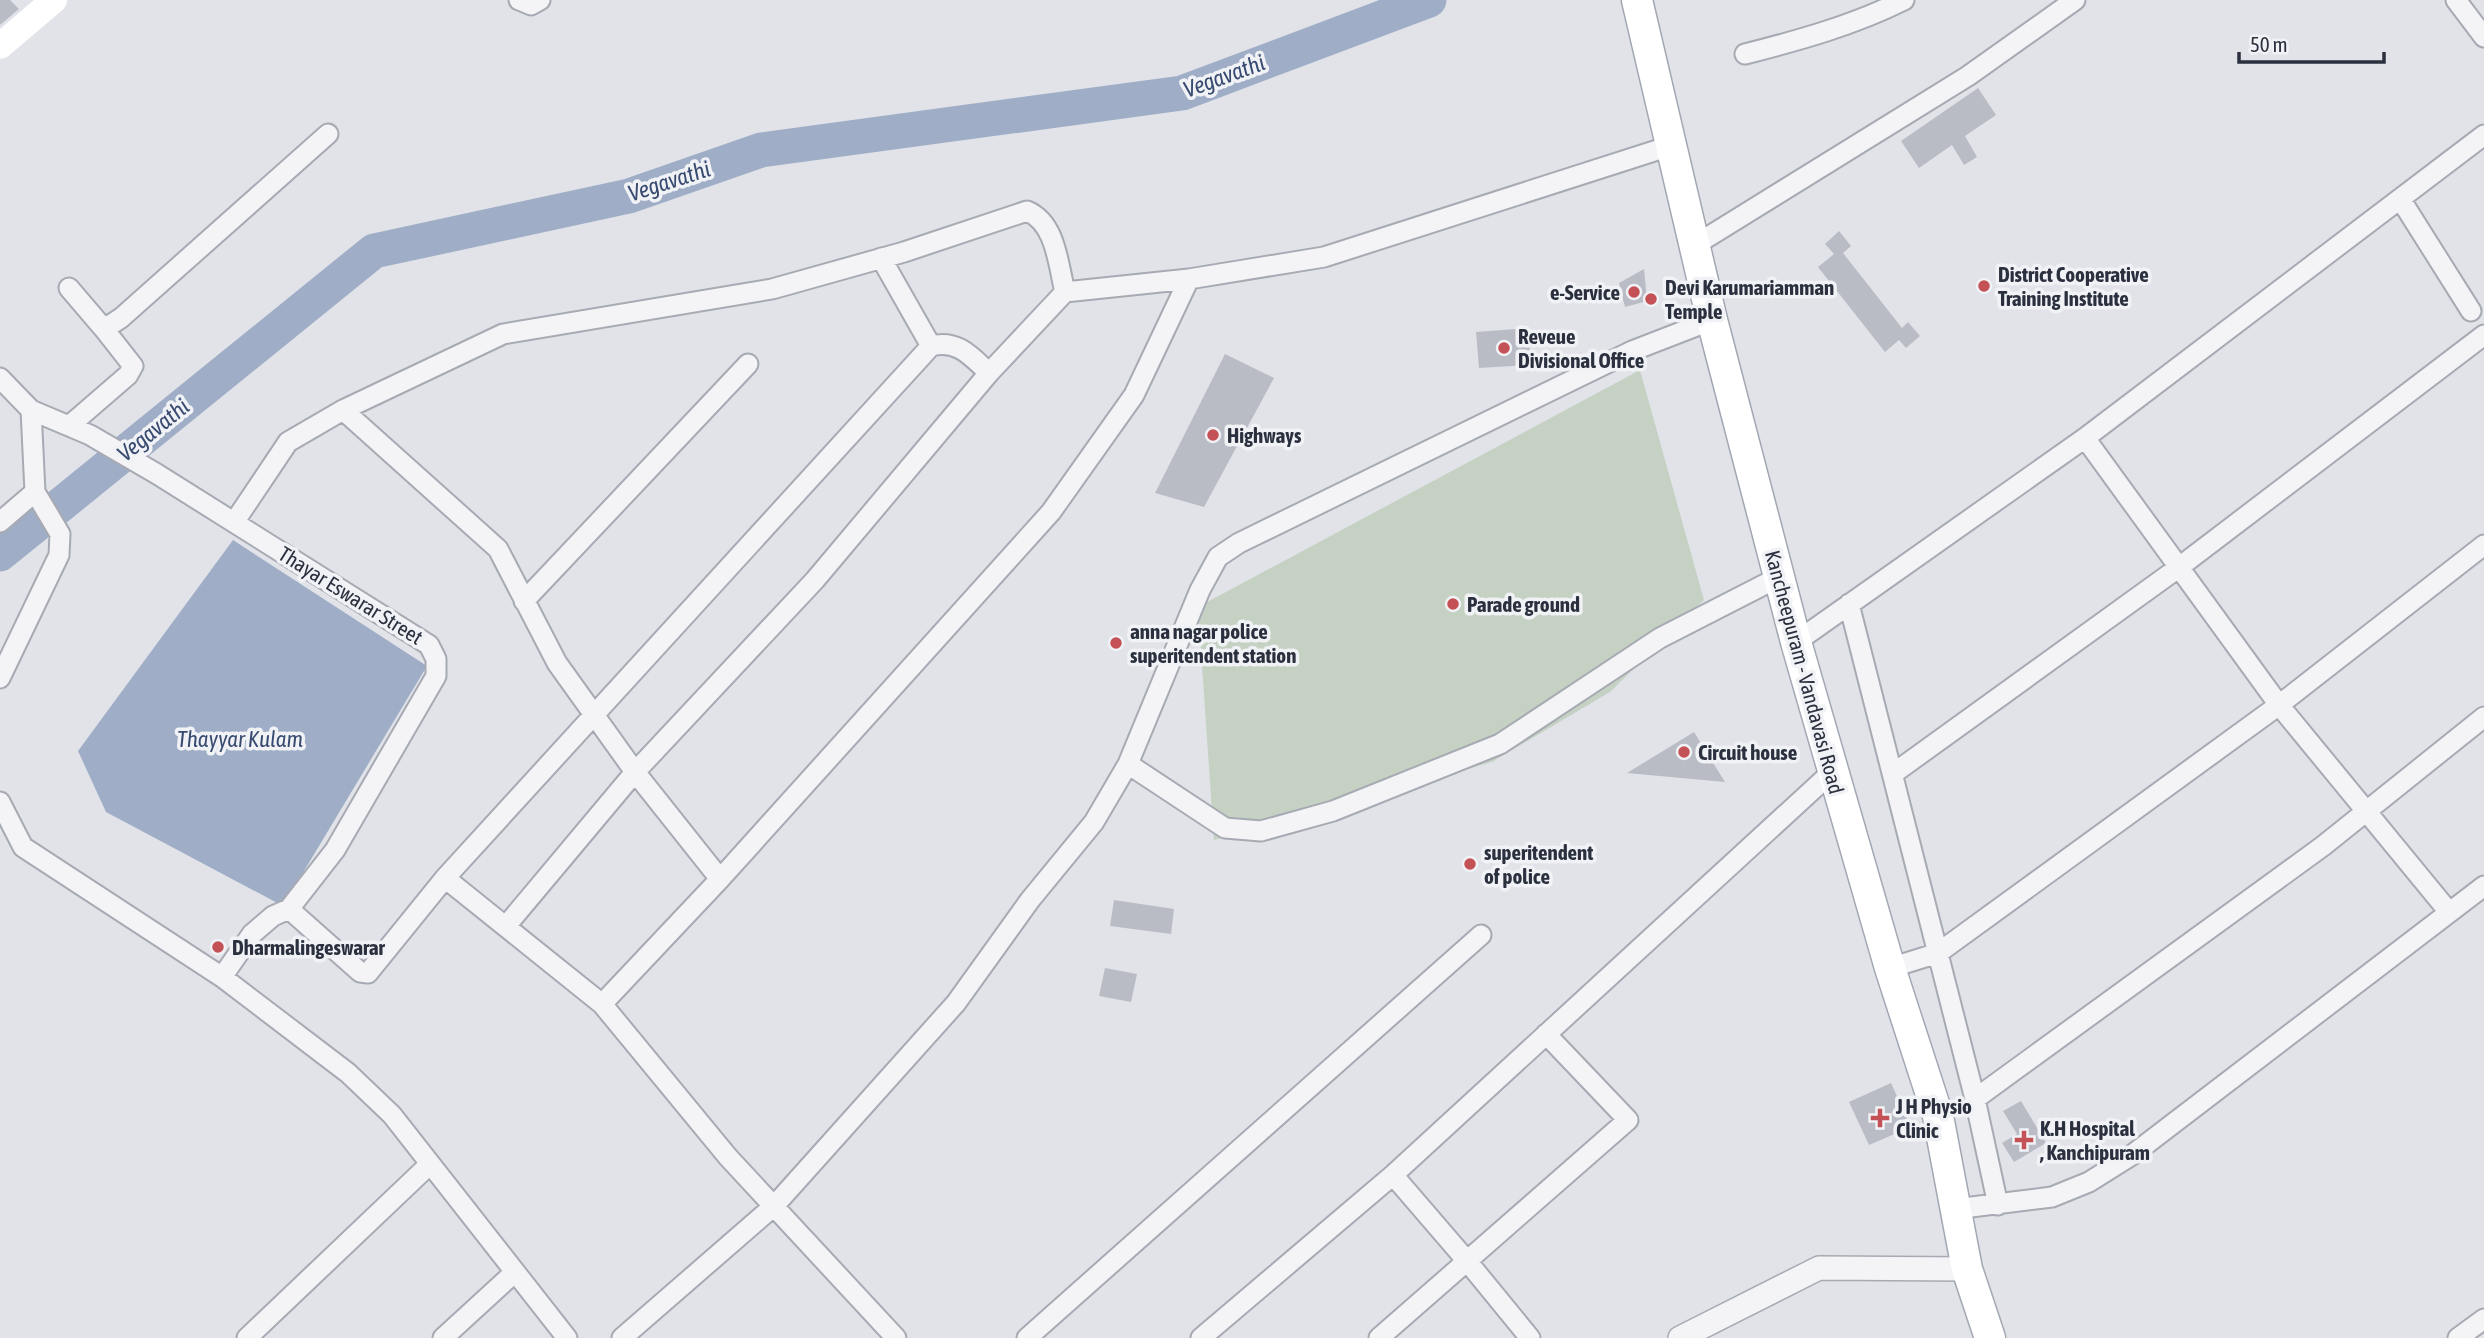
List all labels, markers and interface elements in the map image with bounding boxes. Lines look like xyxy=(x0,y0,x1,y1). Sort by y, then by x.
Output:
scale bar xyxy=(2239,21,2384,65)
text: 50 m xyxy=(2250,32,2288,56)
water label: Vegavathi xyxy=(1180,49,1268,103)
water label: Vegavathi xyxy=(625,156,713,206)
place label: District Cooperative Training Institute xyxy=(1998,262,2149,310)
place label: Devi Karumariamman Temple xyxy=(1665,275,1834,323)
marker: District Cooperative Training Institute xyxy=(1976,278,1992,294)
place label: e-Service xyxy=(1550,280,1620,304)
marker: e-Service xyxy=(1626,284,1642,300)
marker: Devi Karumariamman Temple xyxy=(1643,291,1659,307)
place label: Reveue Divisional Office xyxy=(1518,324,1644,372)
marker: Reveue Divisional Office xyxy=(1496,340,1512,356)
water label: Vegavathi xyxy=(112,393,194,467)
place label: Highways xyxy=(1227,423,1302,447)
marker: Highways xyxy=(1205,427,1221,443)
street label: Thayar Eswarar Street xyxy=(275,541,427,649)
street label: Kancheepuram - Vandavasi Road xyxy=(1761,548,1849,796)
place label: Parade ground xyxy=(1467,592,1580,616)
marker: Parade ground xyxy=(1445,596,1461,612)
place label: anna nagar police superitendent station xyxy=(1130,619,1296,667)
marker: anna nagar police superitendent station xyxy=(1108,635,1124,651)
water label: Thayyar Kulam xyxy=(177,726,303,752)
place label: Circuit house xyxy=(1698,740,1797,764)
marker: Circuit house xyxy=(1676,744,1692,760)
place label: superitendent of police xyxy=(1484,840,1593,888)
marker: superitendent of police xyxy=(1462,856,1478,872)
place label: Dharmalingeswarar xyxy=(232,935,386,959)
marker: Dharmalingeswarar xyxy=(210,939,226,955)
place label: J H Physio Clinic xyxy=(1895,1094,1972,1142)
marker: J H Physio Clinic xyxy=(1870,1108,1890,1128)
place label: K.H Hospital , Kanchipuram xyxy=(2039,1116,2150,1164)
marker: K.H Hospital , Kanchipuram xyxy=(2014,1130,2034,1150)

